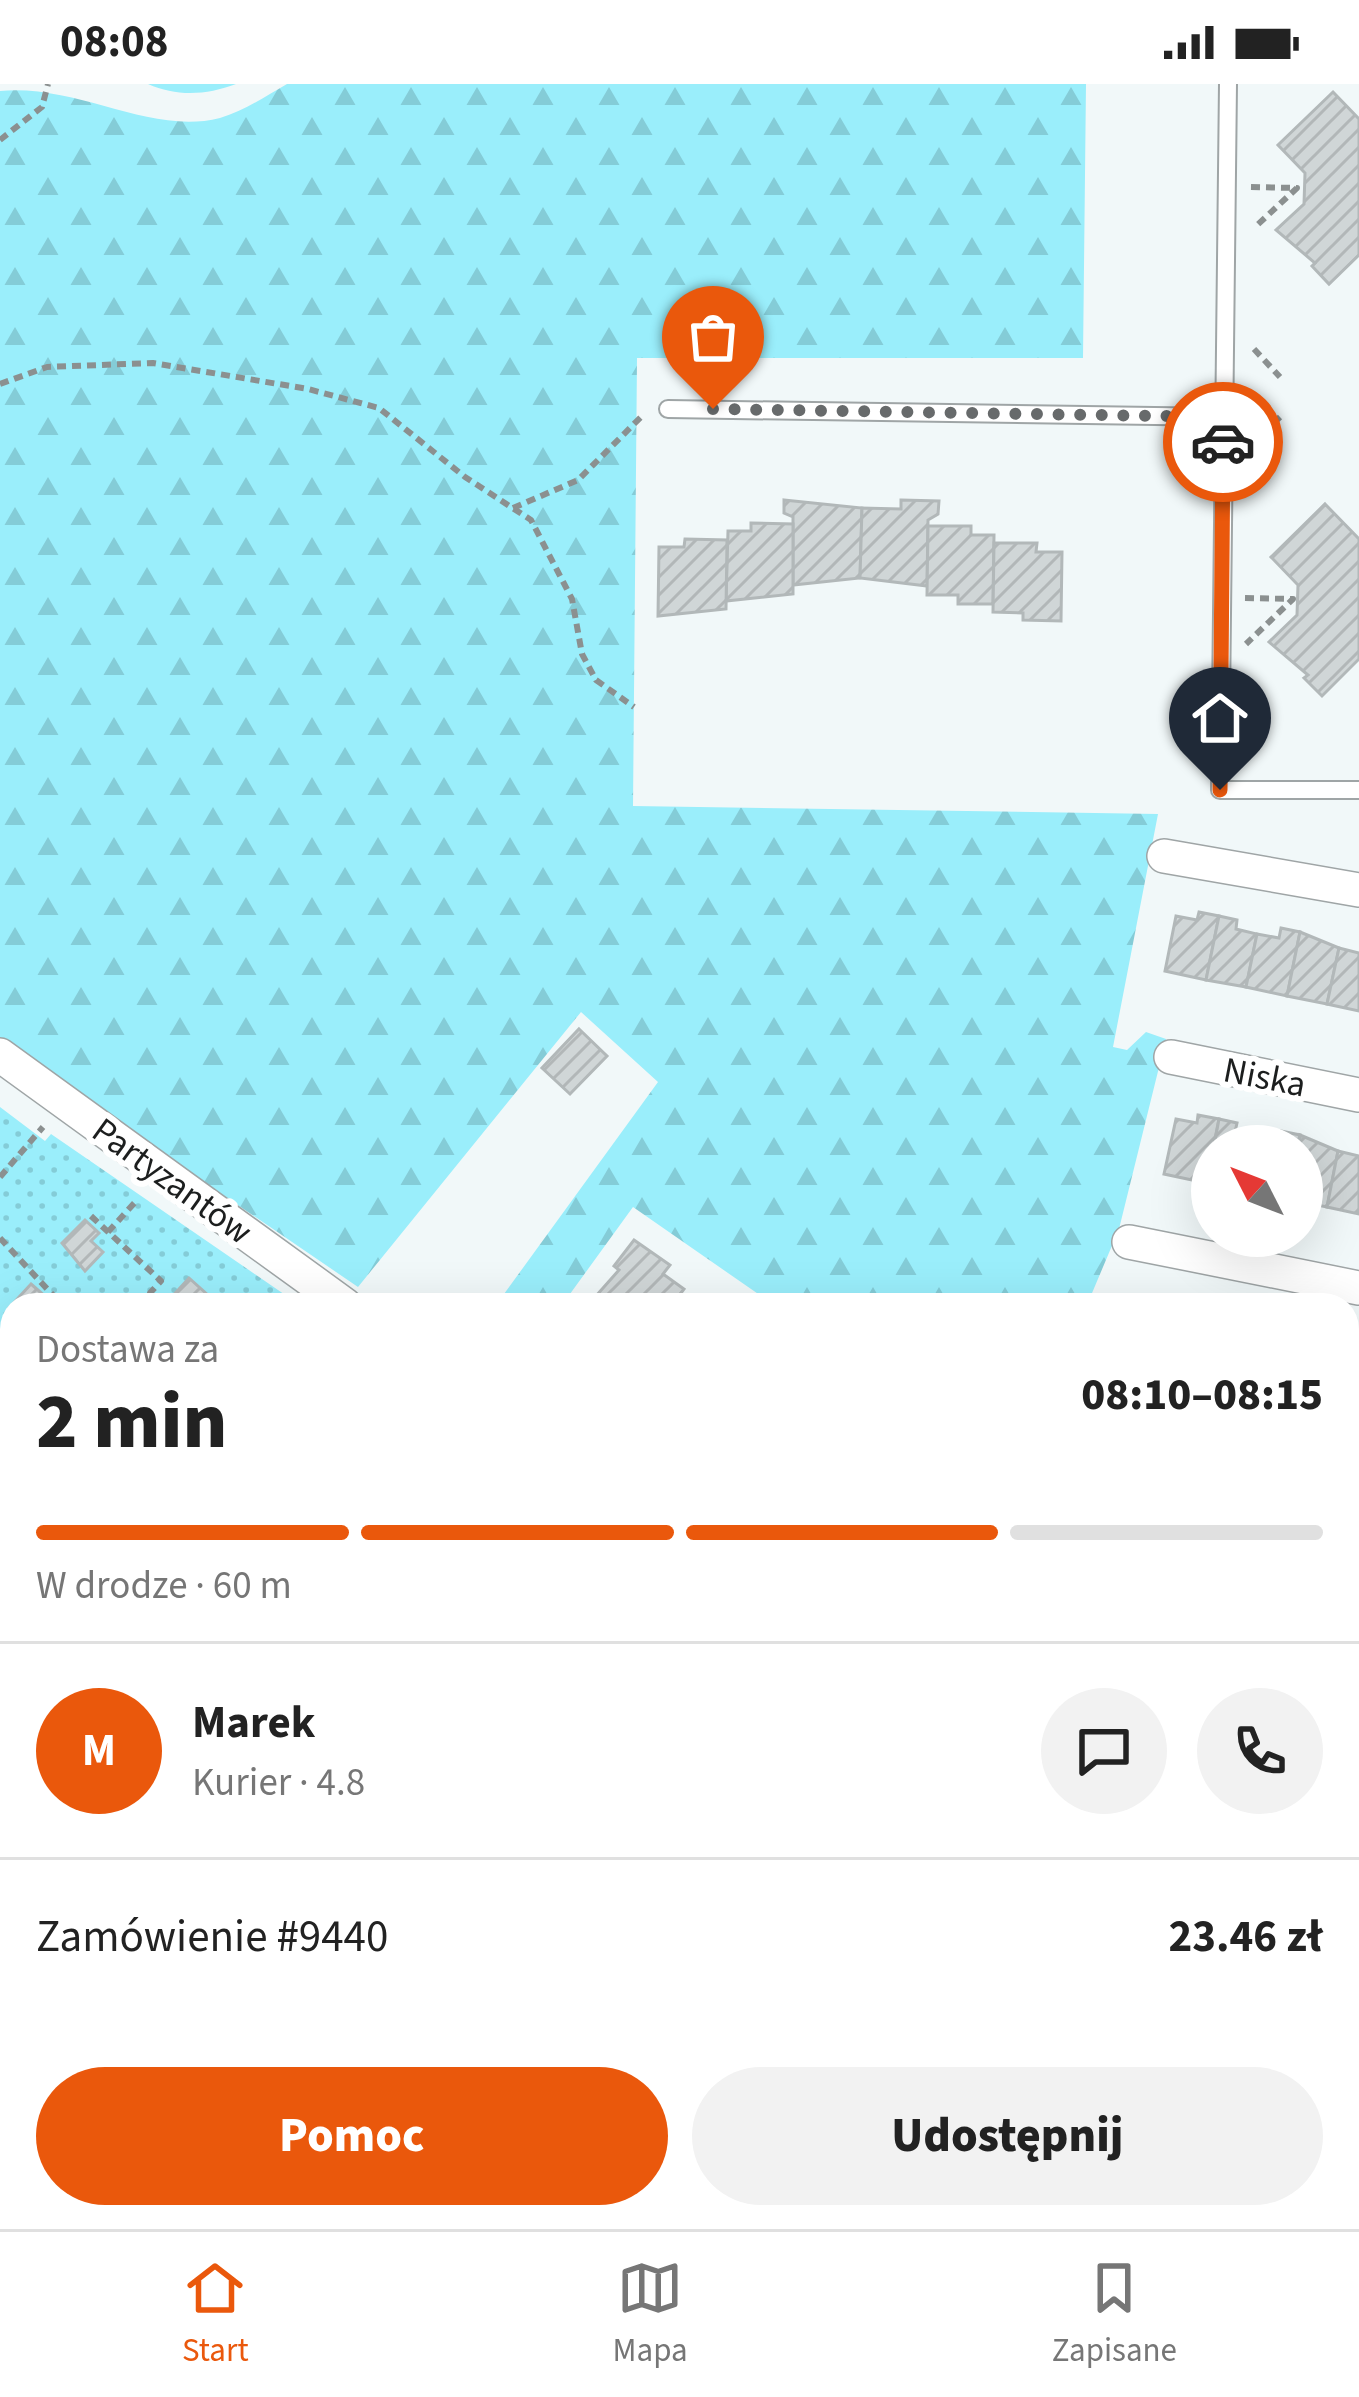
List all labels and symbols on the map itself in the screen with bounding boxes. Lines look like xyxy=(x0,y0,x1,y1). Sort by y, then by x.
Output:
pin xyxy=(662,286,764,409)
courier xyxy=(1163,382,1283,502)
pin xyxy=(1169,667,1271,790)
street label: Niska xyxy=(1219,1045,1310,1110)
street label: Partyzantów xyxy=(82,1106,263,1257)
north arrow xyxy=(1191,1125,1323,1257)

